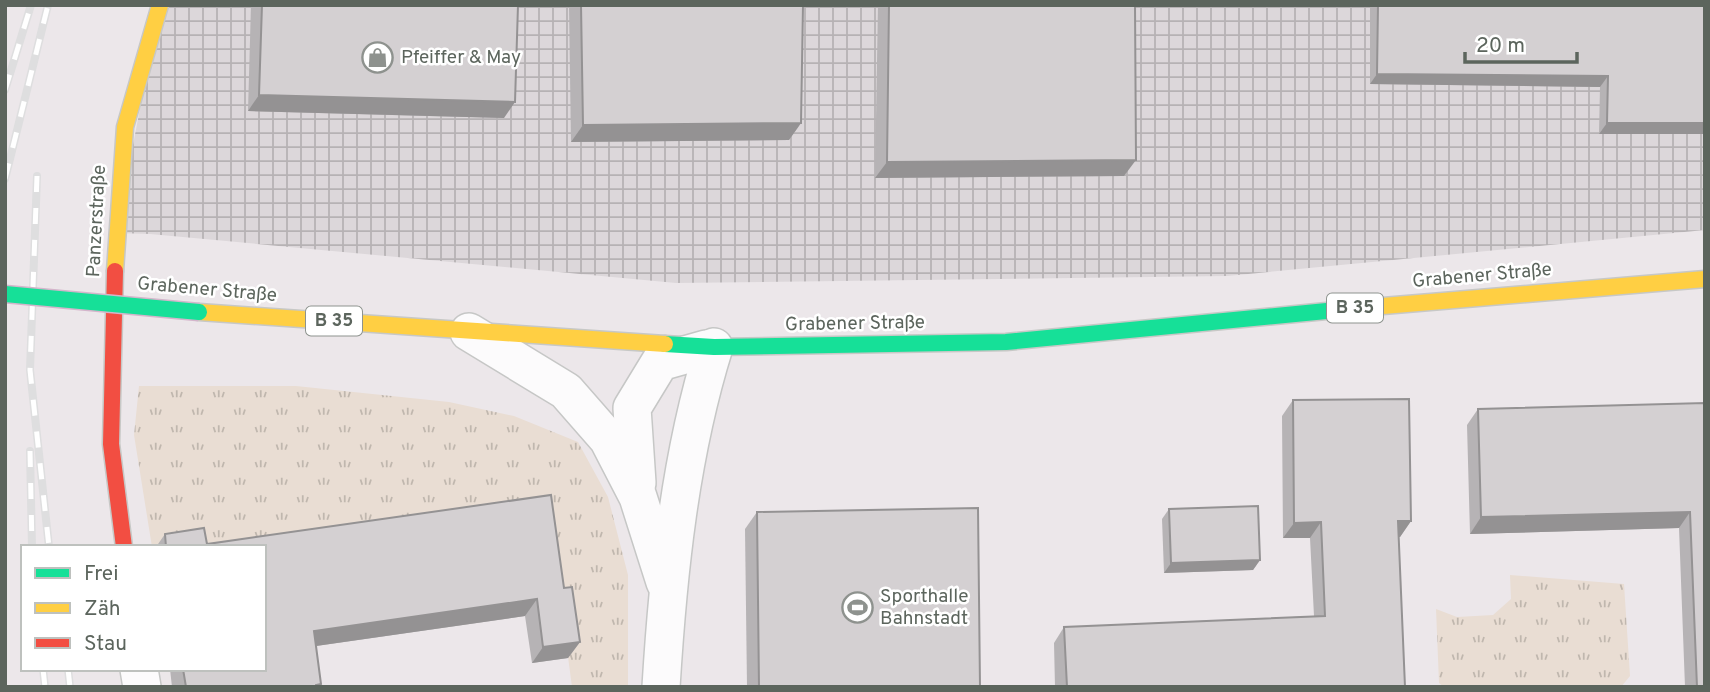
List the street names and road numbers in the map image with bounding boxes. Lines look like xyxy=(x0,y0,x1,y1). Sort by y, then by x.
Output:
street label: Panzerstraße xyxy=(82,164,112,278)
street label: Grabener Straße xyxy=(1411,258,1553,294)
street label: Grabener Straße xyxy=(136,272,278,308)
road number: B 35 xyxy=(1327,294,1383,322)
road number: B 35 xyxy=(306,306,362,335)
street label: Grabener Straße xyxy=(785,311,925,337)

